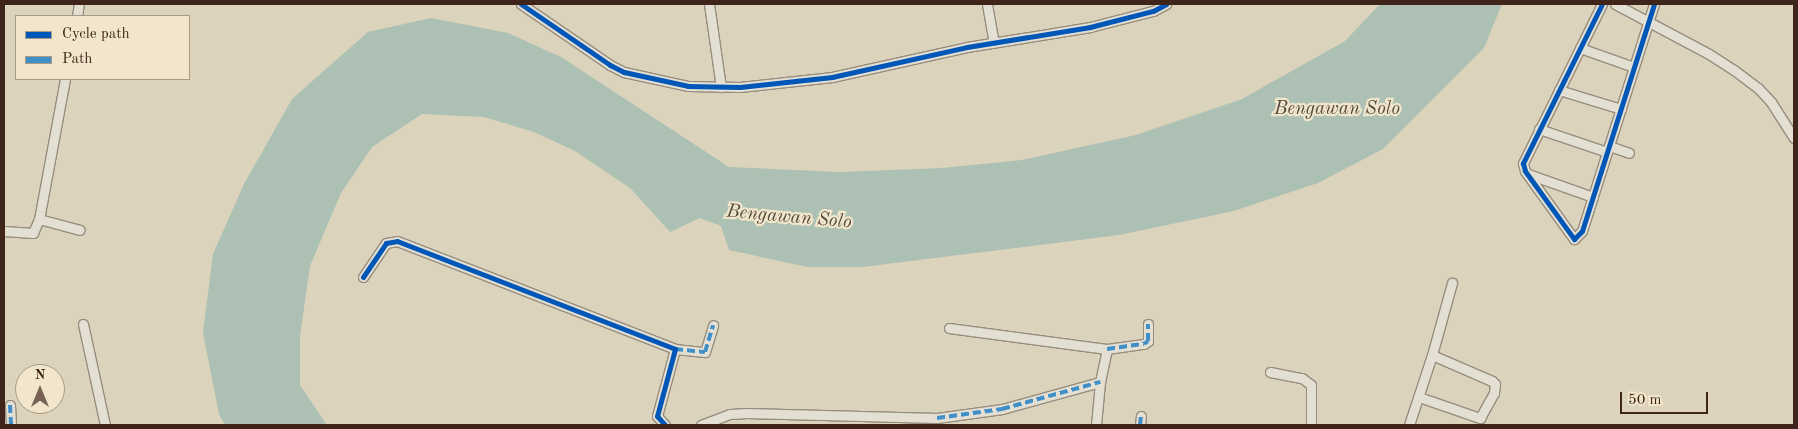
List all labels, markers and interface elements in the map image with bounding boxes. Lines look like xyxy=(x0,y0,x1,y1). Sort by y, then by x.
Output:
legend xyxy=(15,15,190,80)
text: Cycle path xyxy=(62,27,130,42)
text: Path xyxy=(62,52,92,67)
water label: Bengawan Solo xyxy=(1274,99,1400,121)
water label: Bengawan Solo xyxy=(725,201,853,235)
north arrow xyxy=(15,364,65,414)
text: N xyxy=(35,368,45,382)
scale bar xyxy=(1623,382,1710,414)
text: 50 m xyxy=(1628,393,1662,408)

